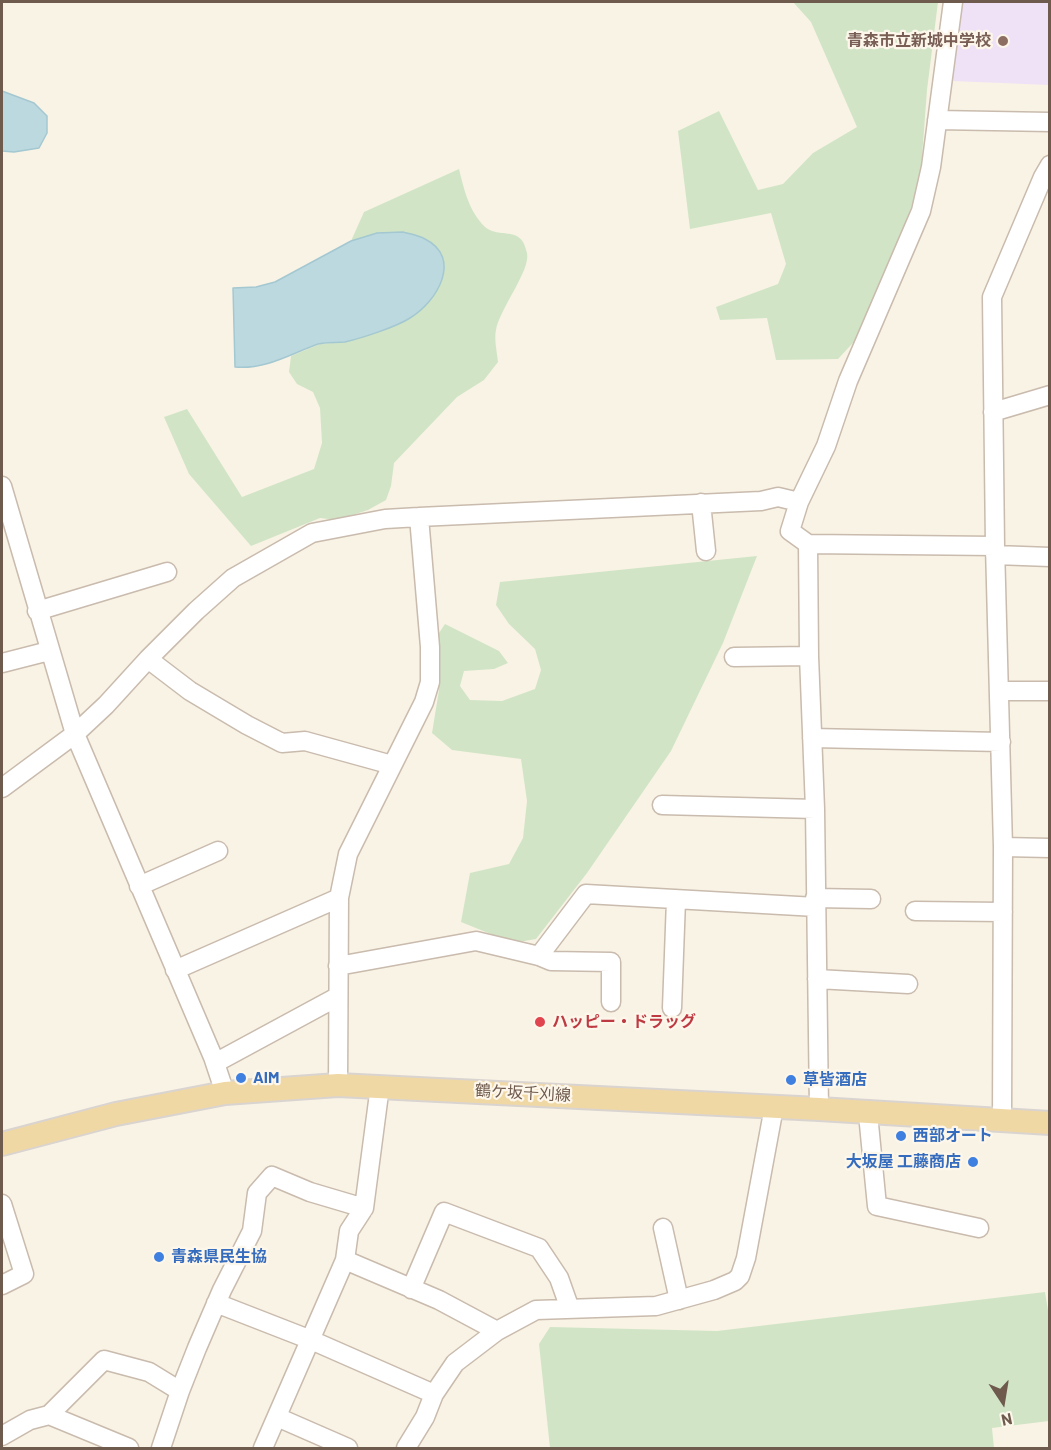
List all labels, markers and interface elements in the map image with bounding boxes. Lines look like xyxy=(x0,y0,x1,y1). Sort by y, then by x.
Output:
place label: 青森市立新城中学校 xyxy=(847,31,991,51)
marker: 青森市立新城中学校 xyxy=(996,34,1010,48)
place label: ハッピー・ドラッグ xyxy=(552,1012,696,1032)
marker: ハッピー・ドラッグ xyxy=(533,1015,547,1029)
place label: AIM xyxy=(253,1068,279,1088)
place label: 草皆酒店 xyxy=(803,1070,867,1090)
marker: AIM xyxy=(234,1071,248,1085)
marker: 草皆酒店 xyxy=(784,1073,798,1087)
street label: 鶴ケ坂千刈線 xyxy=(475,1081,571,1105)
place label: 西部オート xyxy=(913,1126,993,1146)
marker: 西部オート xyxy=(894,1129,908,1143)
place label: 大坂屋 工藤商店 xyxy=(846,1152,961,1172)
marker: 大坂屋 工藤商店 xyxy=(966,1155,980,1169)
place label: 青森県民生協 xyxy=(171,1247,267,1267)
marker: 青森県民生協 xyxy=(152,1250,166,1264)
north arrow xyxy=(973,1372,1033,1432)
text: N xyxy=(1000,1410,1014,1430)

